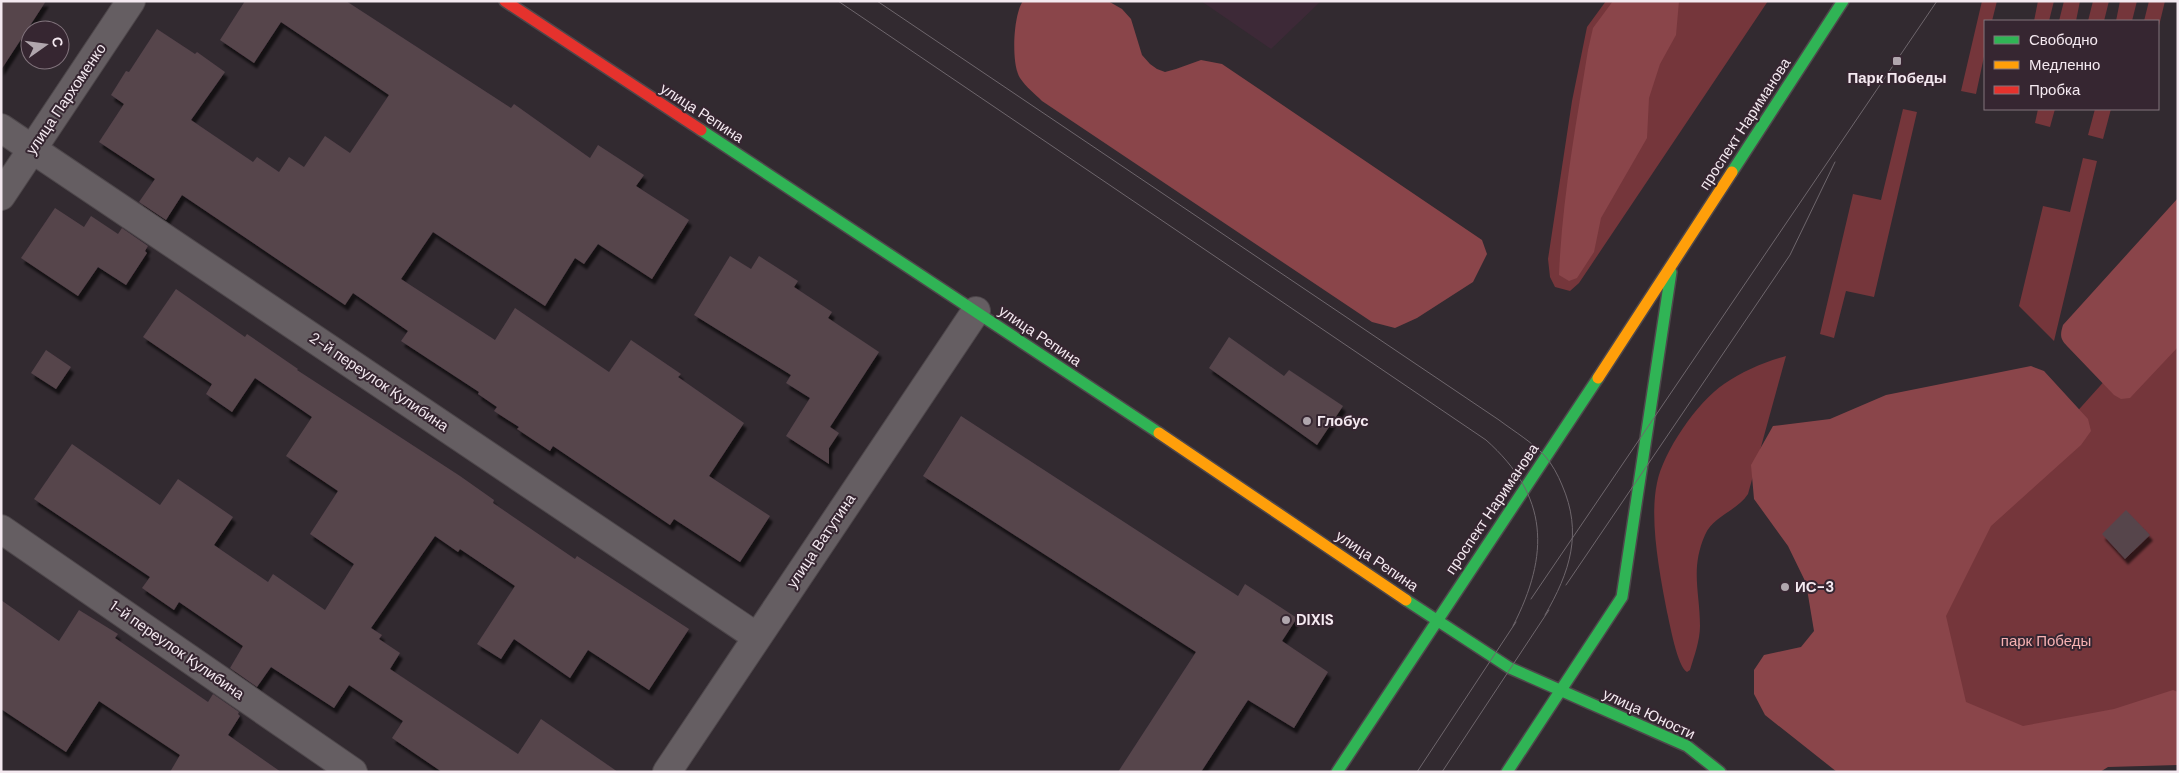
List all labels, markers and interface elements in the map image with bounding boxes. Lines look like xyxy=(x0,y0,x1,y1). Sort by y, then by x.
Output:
north arrow xyxy=(20,20,70,70)
legend xyxy=(1984,20,2159,110)
text: Свободно xyxy=(2029,30,2098,50)
text: С xyxy=(48,35,68,49)
street label: улица Пархоменко xyxy=(21,39,111,159)
street label: проспект Нариманова xyxy=(1695,54,1796,194)
marker: Парк Победы xyxy=(1891,55,1903,67)
text: Медленно xyxy=(2029,55,2100,75)
place label: Парк Победы xyxy=(1847,68,1947,88)
street label: улица Репина xyxy=(656,78,748,148)
text: Пробка xyxy=(2029,80,2081,100)
street label: улица Репина xyxy=(995,301,1086,372)
street label: 2-й переулок Кулибина xyxy=(306,328,453,436)
place label: Глобус xyxy=(1317,411,1369,431)
marker: Глобус xyxy=(1301,415,1313,427)
street label: проспект Нариманова xyxy=(1441,439,1544,578)
street label: улица Ватутина xyxy=(782,489,860,592)
street label: улица Репина xyxy=(1332,526,1423,597)
place label: ИС-3 xyxy=(1795,577,1834,597)
marker: ИС-3 xyxy=(1779,581,1791,593)
street label: 1-й переулок Кулибина xyxy=(106,596,249,704)
place label: DIXIS xyxy=(1296,610,1334,630)
marker: DIXIS xyxy=(1280,614,1292,626)
park label: парк Победы xyxy=(2001,631,2091,651)
street label: улица Юности xyxy=(1600,684,1698,744)

